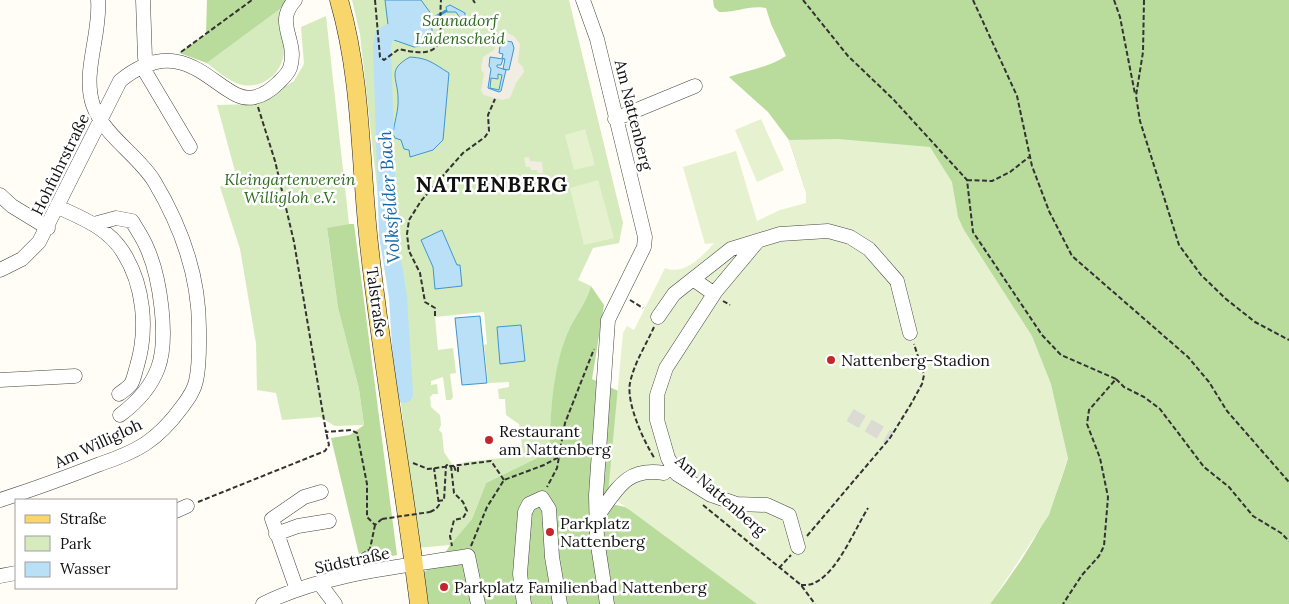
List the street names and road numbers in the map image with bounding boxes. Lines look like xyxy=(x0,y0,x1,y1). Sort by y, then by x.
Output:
street label: Am Nattenberg xyxy=(610,57,658,174)
street label: Hohfuhrstraße xyxy=(27,110,93,218)
street label: Talstraße xyxy=(362,266,392,339)
street label: Am Willigloh xyxy=(50,414,145,472)
street label: Am Nattenberg xyxy=(671,450,771,540)
street label: Südstraße xyxy=(313,542,392,578)

